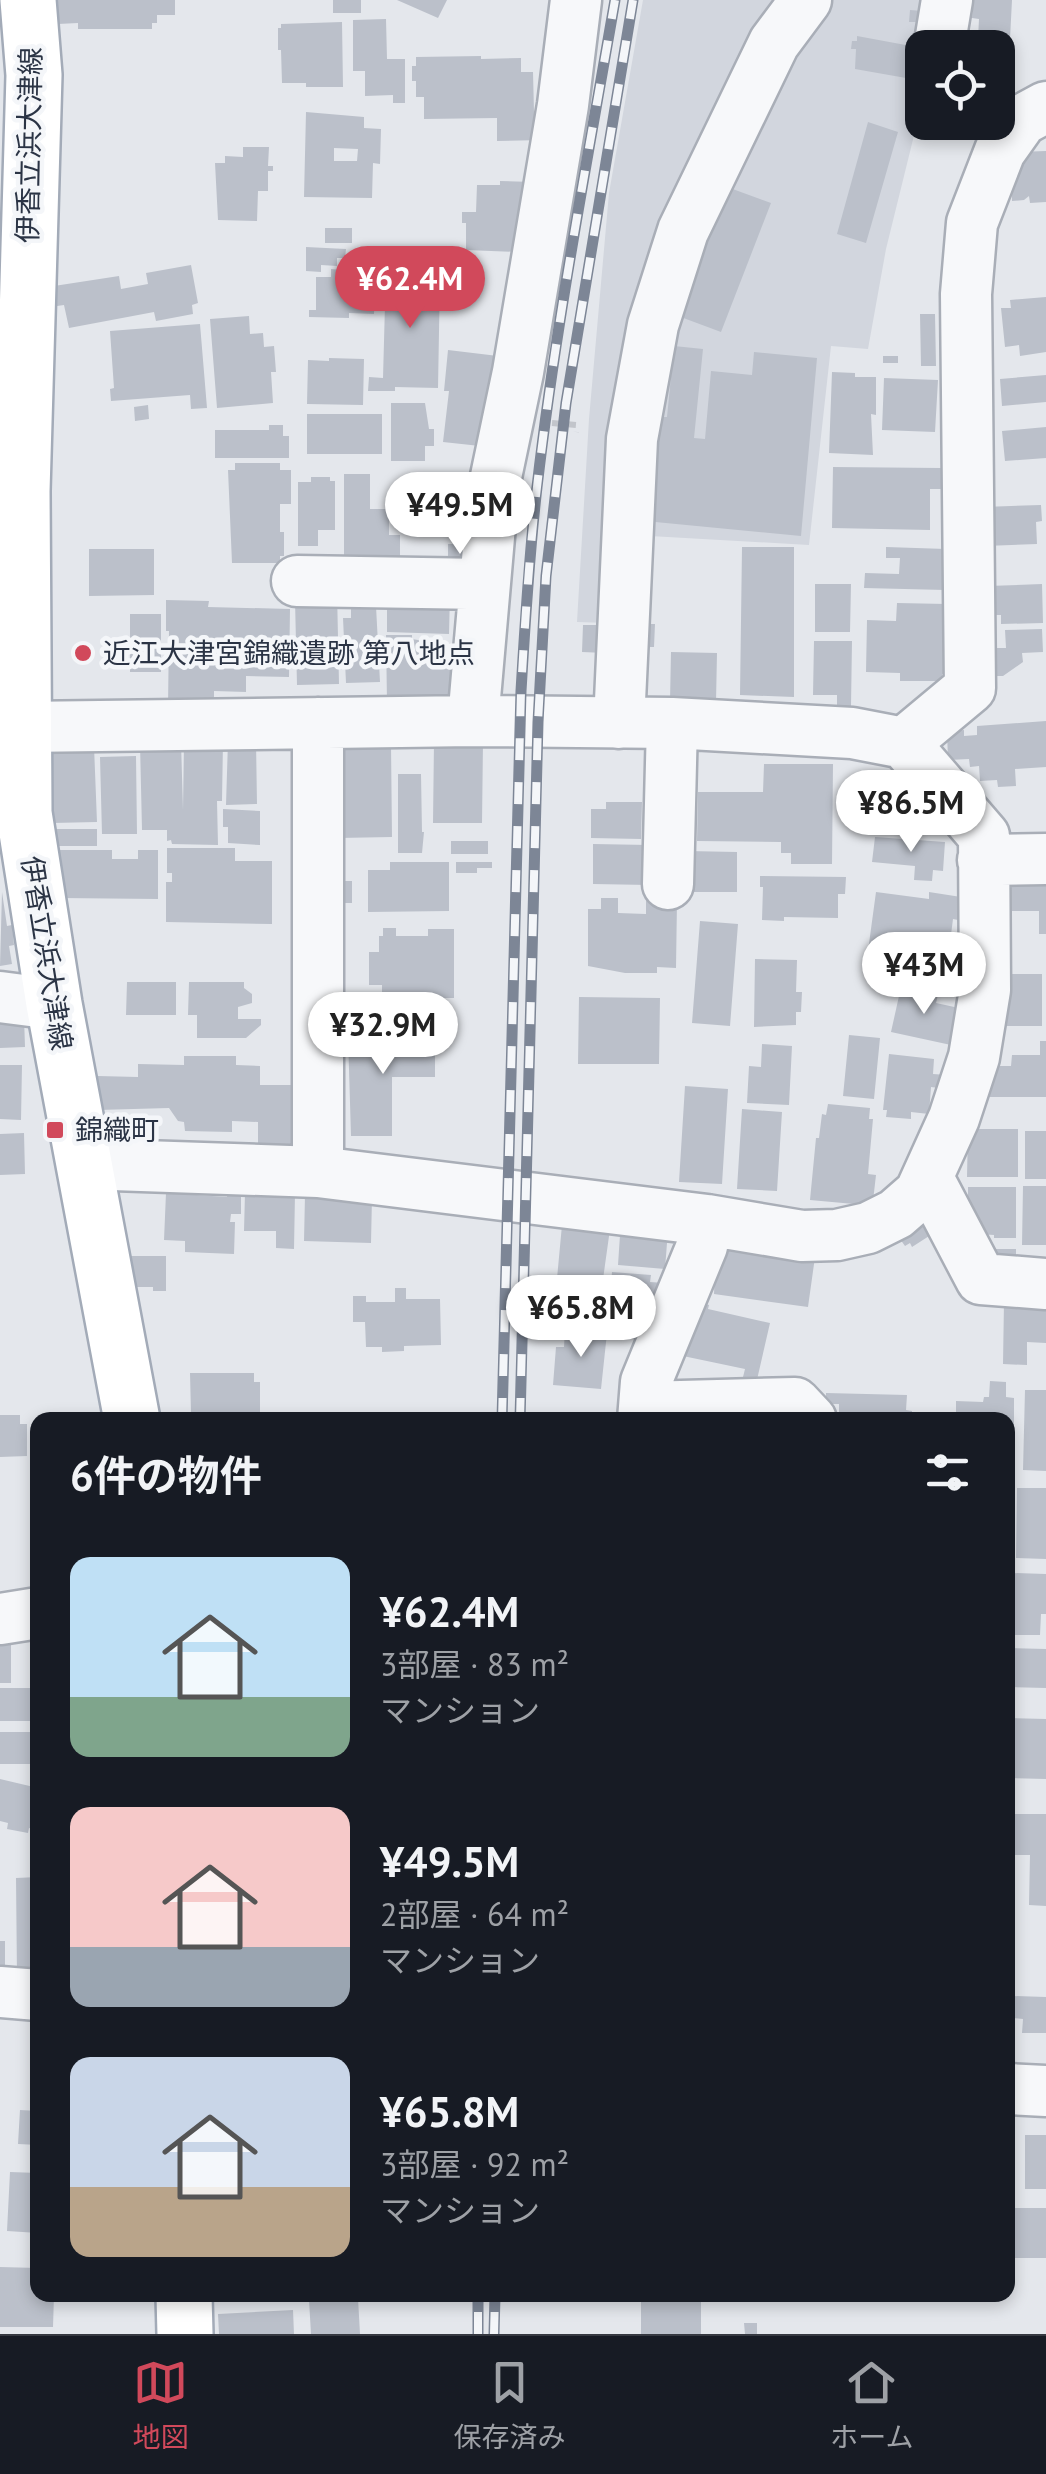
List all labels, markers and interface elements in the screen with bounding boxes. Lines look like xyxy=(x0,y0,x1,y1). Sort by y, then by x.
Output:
map controls xyxy=(905,30,1015,140)
button: locate xyxy=(905,30,1015,140)
street label: 伊香立浜大津線 xyxy=(8,47,49,243)
pin: ¥62.4M xyxy=(329,246,491,331)
text: ¥62.4M xyxy=(357,257,463,299)
pin: ¥49.5M xyxy=(379,472,541,557)
text: ¥49.5M xyxy=(407,483,513,525)
place label: 近江大津宮錦織遺跡 第八地点 xyxy=(103,634,474,671)
marker: 近江大津宮錦織遺跡 第八地点 xyxy=(72,642,94,664)
pin: ¥86.5M xyxy=(830,770,992,855)
text: ¥86.5M xyxy=(858,781,964,823)
street label: 伊香立浜大津線 xyxy=(14,853,81,1053)
pin: ¥43M xyxy=(865,932,983,1017)
text: ¥43M xyxy=(884,943,964,985)
pin: ¥32.9M xyxy=(302,992,464,1077)
text: ¥32.9M xyxy=(330,1003,436,1045)
place label: 錦織町 xyxy=(75,1111,159,1148)
marker: 錦織町 xyxy=(44,1119,66,1141)
pin: ¥65.8M xyxy=(500,1275,662,1360)
text: ¥65.8M xyxy=(528,1286,634,1328)
icon: filters xyxy=(920,1445,975,1500)
text: 6件の物件 xyxy=(70,1448,262,1503)
text: ¥62.4M xyxy=(380,1584,519,1639)
icon: home xyxy=(150,1597,270,1717)
text: 3部屋 · 83 m² xyxy=(380,1643,569,1685)
text: マンション xyxy=(380,1689,540,1731)
text: ¥49.5M xyxy=(380,1834,519,1889)
icon: home xyxy=(150,1847,270,1967)
text: 2部屋 · 64 m² xyxy=(380,1893,569,1935)
text: マンション xyxy=(380,1939,540,1981)
text: ¥65.8M xyxy=(380,2084,519,2139)
icon: home xyxy=(150,2097,270,2217)
text: 3部屋 · 92 m² xyxy=(380,2143,569,2185)
text: マンション xyxy=(380,2189,540,2231)
tab: 地図 xyxy=(132,2355,188,2455)
tab: 保存済み xyxy=(453,2355,565,2455)
tab: ホーム xyxy=(830,2355,914,2455)

